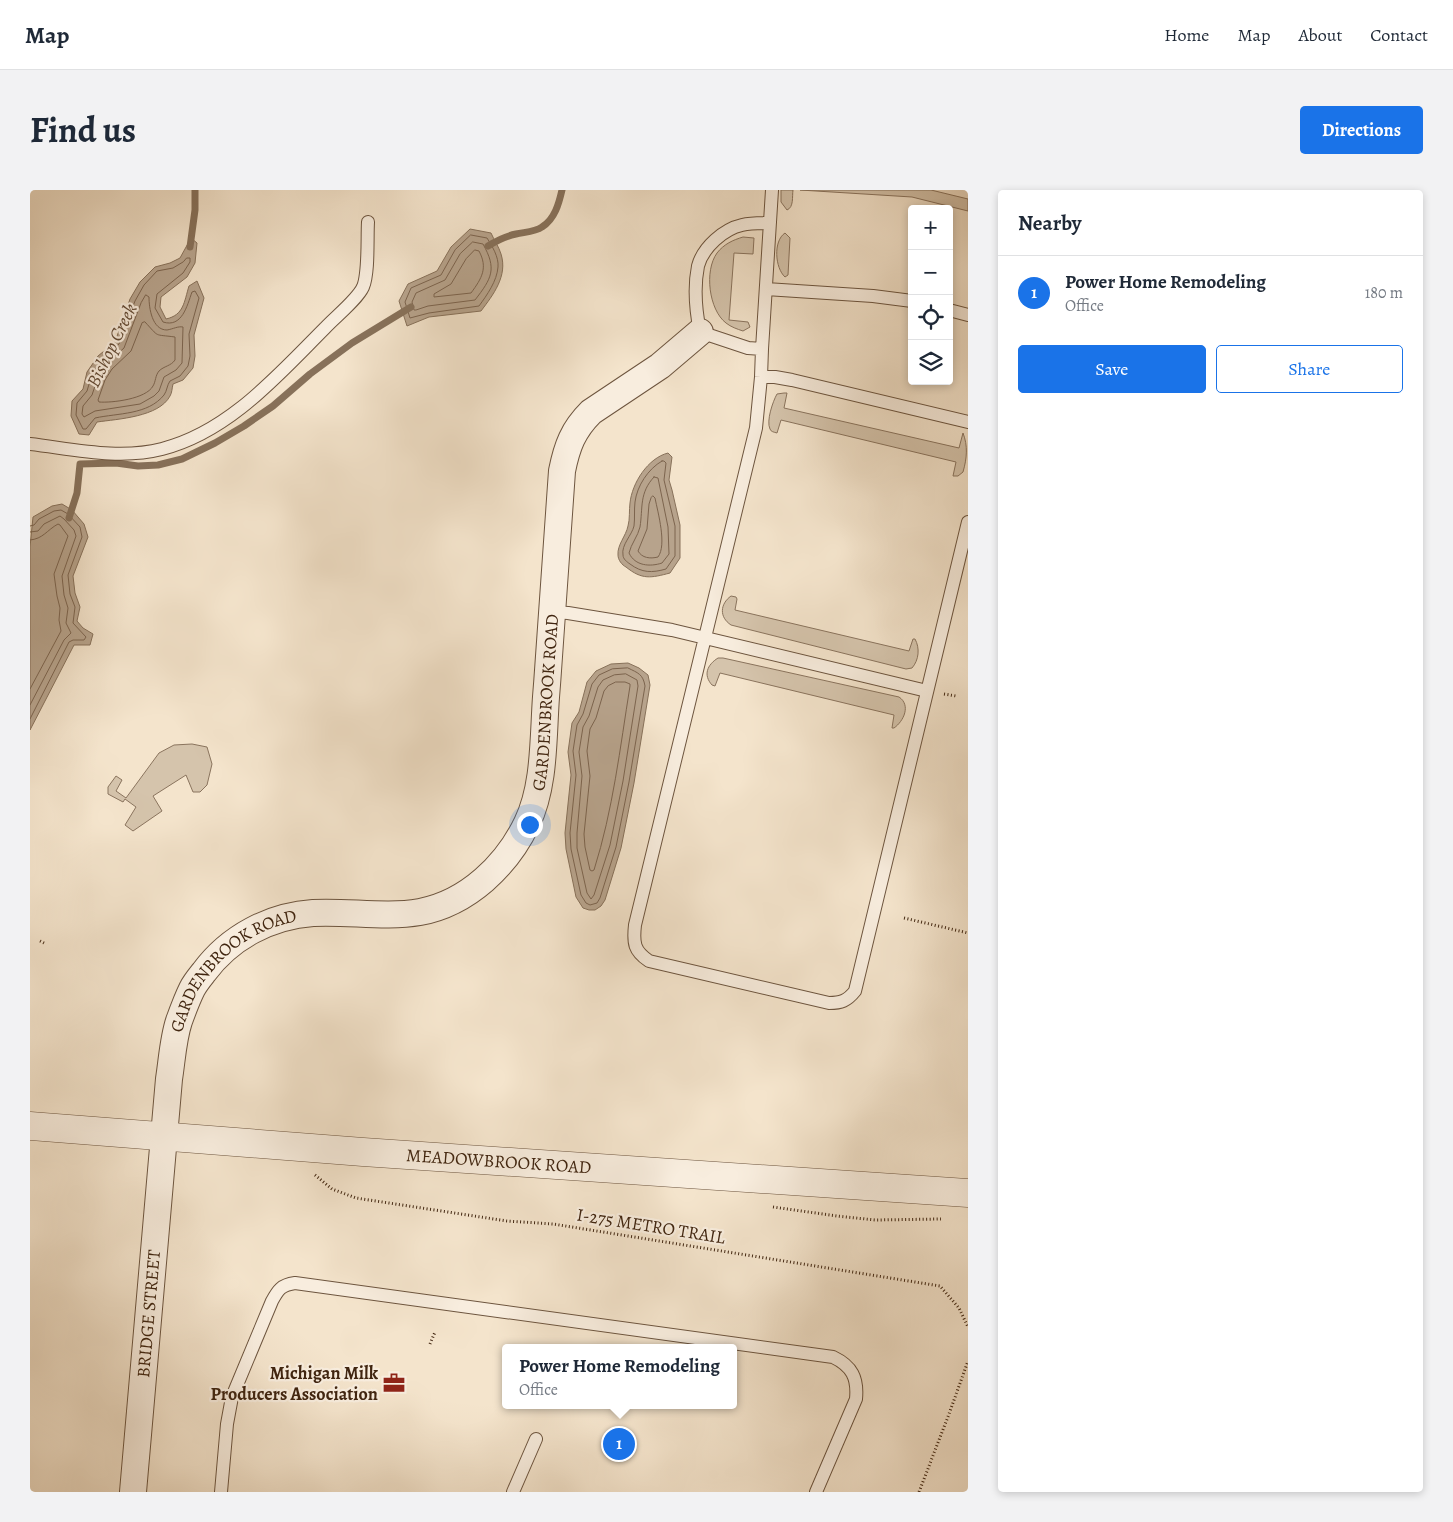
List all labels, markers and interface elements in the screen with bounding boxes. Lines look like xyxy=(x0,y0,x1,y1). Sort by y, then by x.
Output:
text: Map xyxy=(25,19,69,51)
text: Home xyxy=(1164,23,1209,47)
text: Map xyxy=(1237,23,1270,47)
text: About xyxy=(1298,23,1342,47)
text: Contact xyxy=(1370,23,1428,47)
text: Find us xyxy=(30,106,136,154)
button: Directions xyxy=(1300,106,1423,154)
map controls xyxy=(908,205,953,385)
button: + xyxy=(908,205,953,250)
text: Nearby xyxy=(1018,209,1081,237)
button: − xyxy=(908,250,953,295)
text: Power Home Remodeling xyxy=(1065,269,1266,295)
text: 1 xyxy=(1031,282,1037,304)
text: 180 m xyxy=(1365,282,1403,304)
button: locate xyxy=(908,295,953,340)
text: Office xyxy=(1065,295,1104,317)
water label: Bishop Creek xyxy=(80,299,143,392)
button: layers xyxy=(908,340,953,385)
button: Save xyxy=(1018,345,1206,393)
button: Share xyxy=(1216,345,1403,393)
street label: GARDENBROOK ROAD xyxy=(526,613,564,793)
your location xyxy=(517,812,543,838)
street label: GARDENBROOK ROAD xyxy=(164,903,299,1035)
street label: MEADOWBROOK ROAD xyxy=(405,1143,592,1179)
street label: I-275 METRO TRAIL xyxy=(575,1202,728,1250)
street label: BRIDGE STREET xyxy=(131,1248,166,1379)
popup xyxy=(502,1344,737,1409)
text: Power Home Remodeling xyxy=(519,1353,720,1379)
place label: Michigan Milk Producers Association xyxy=(210,1361,379,1406)
office icon: Michigan Milk Producers Association xyxy=(381,1370,407,1396)
text: Office xyxy=(519,1379,558,1401)
pin: 1 xyxy=(603,1425,635,1463)

